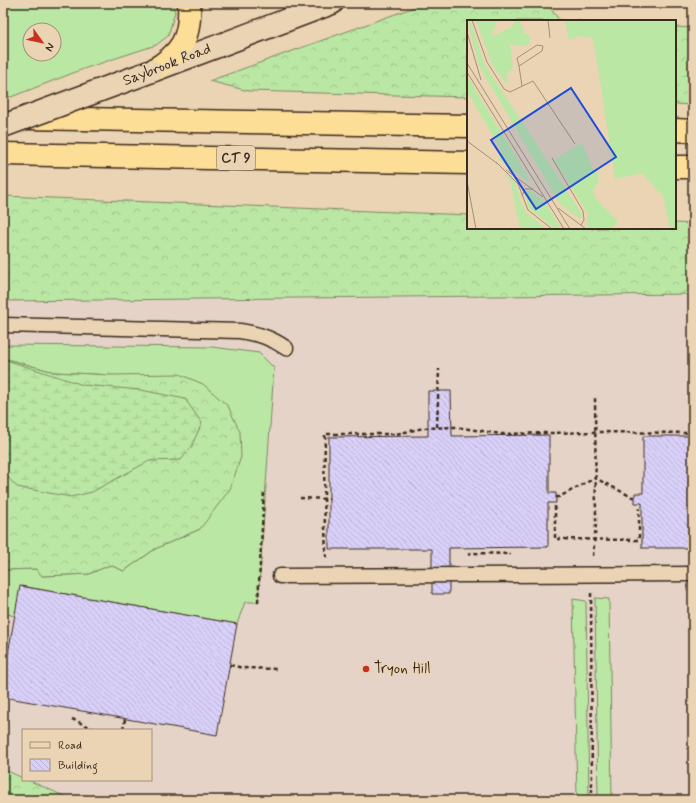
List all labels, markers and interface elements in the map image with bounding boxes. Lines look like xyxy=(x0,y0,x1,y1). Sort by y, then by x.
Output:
inset map xyxy=(467,20,676,229)
north arrow xyxy=(22,22,62,62)
street label: Saybrook Road xyxy=(120,39,214,91)
text: N xyxy=(42,40,57,54)
road number: CT 9 xyxy=(217,146,255,170)
place label: Tryon Hill xyxy=(374,659,431,679)
marker: Tryon Hill xyxy=(361,664,371,674)
legend xyxy=(22,729,152,781)
text: Road xyxy=(58,738,82,754)
text: Building xyxy=(58,758,98,775)

